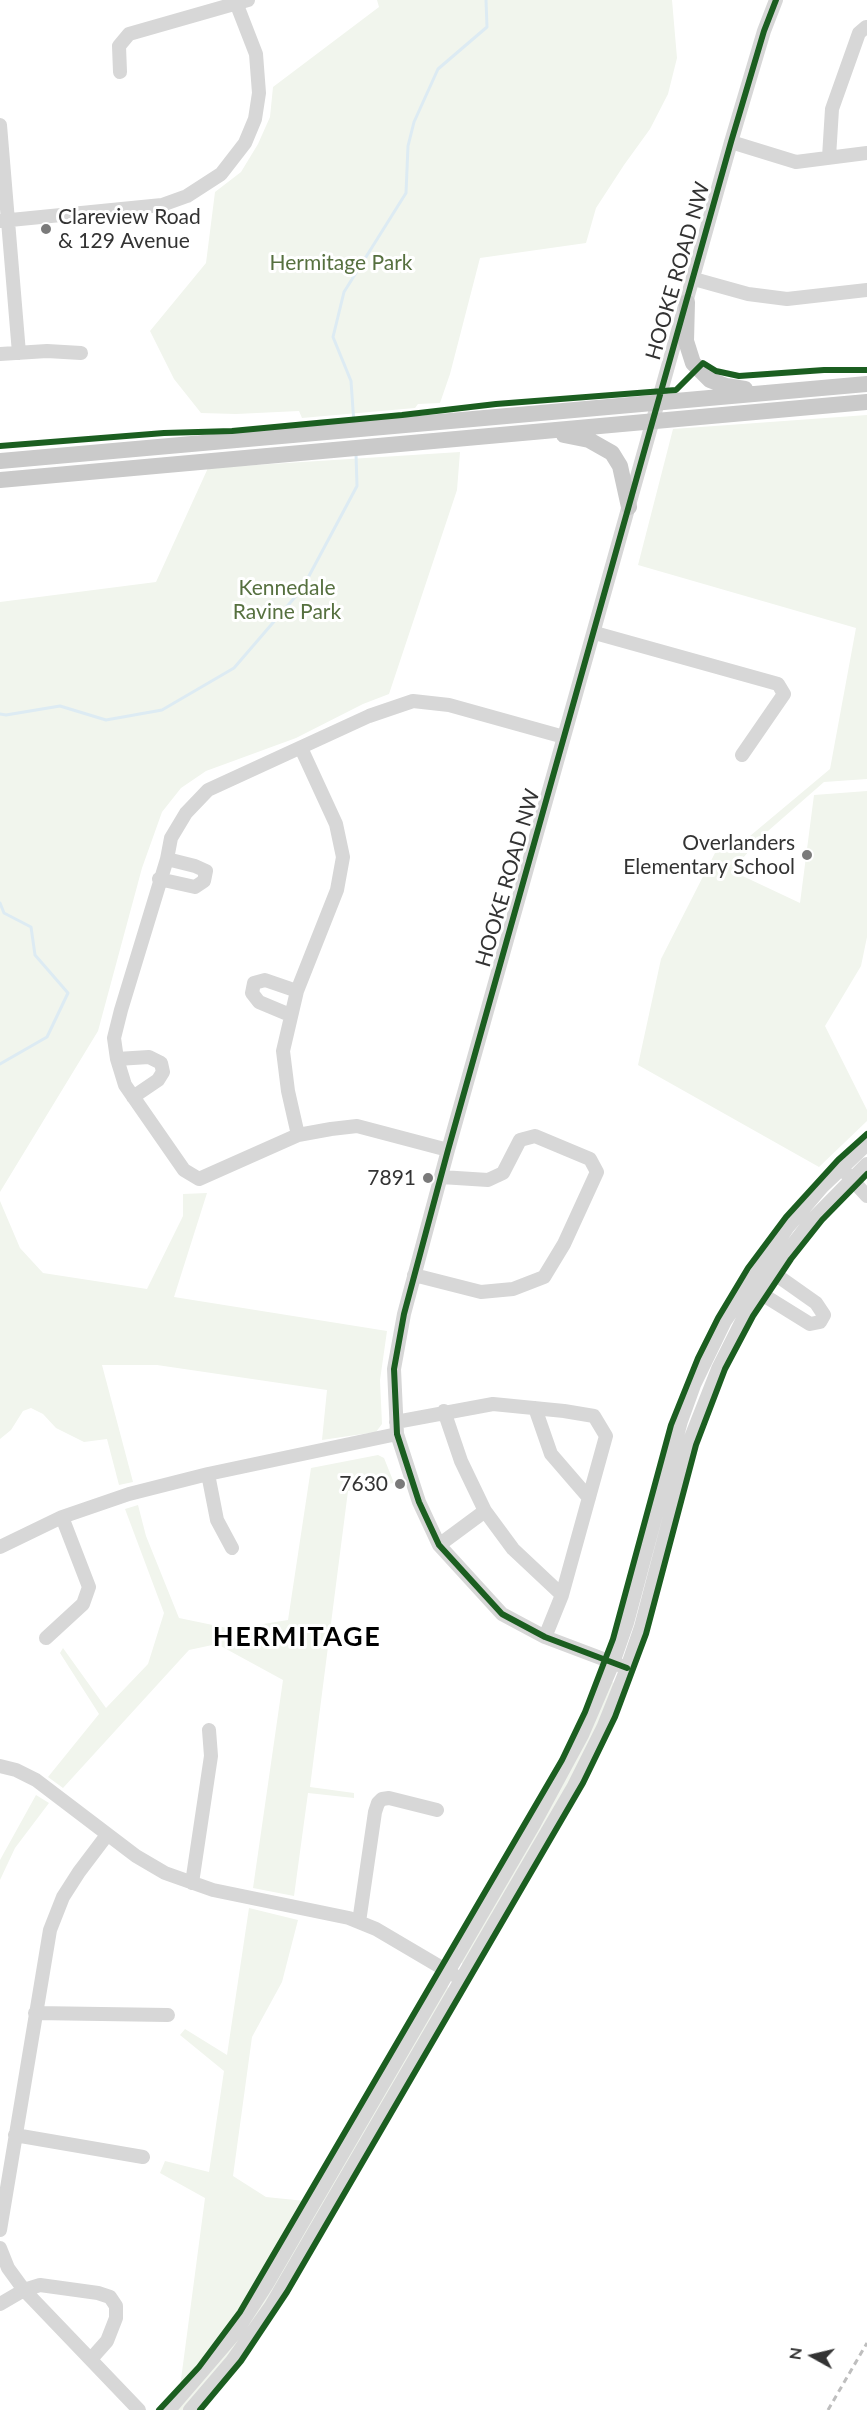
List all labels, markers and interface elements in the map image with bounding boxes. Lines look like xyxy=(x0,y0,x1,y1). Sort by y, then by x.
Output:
street label: HOOKE ROAD NW xyxy=(641,179,715,363)
place label: Clareview Road & 129 Avenue xyxy=(58,204,201,254)
marker: Clareview Road & 129 Avenue xyxy=(39,222,53,236)
park label: Hermitage Park xyxy=(270,250,412,276)
park label: Kennedale Ravine Park xyxy=(233,575,341,625)
street label: HOOKE ROAD NW xyxy=(471,786,545,970)
place label: Overlanders Elementary School xyxy=(623,830,795,880)
marker: Overlanders Elementary School xyxy=(800,848,814,862)
place label: 7891 xyxy=(367,1165,416,1191)
marker: 7891 xyxy=(421,1171,435,1185)
place label: 7630 xyxy=(339,1471,388,1497)
marker: 7630 xyxy=(393,1477,407,1491)
district label: HERMITAGE xyxy=(213,1621,381,1653)
north arrow xyxy=(783,2326,843,2386)
text: N xyxy=(784,2346,805,2361)

